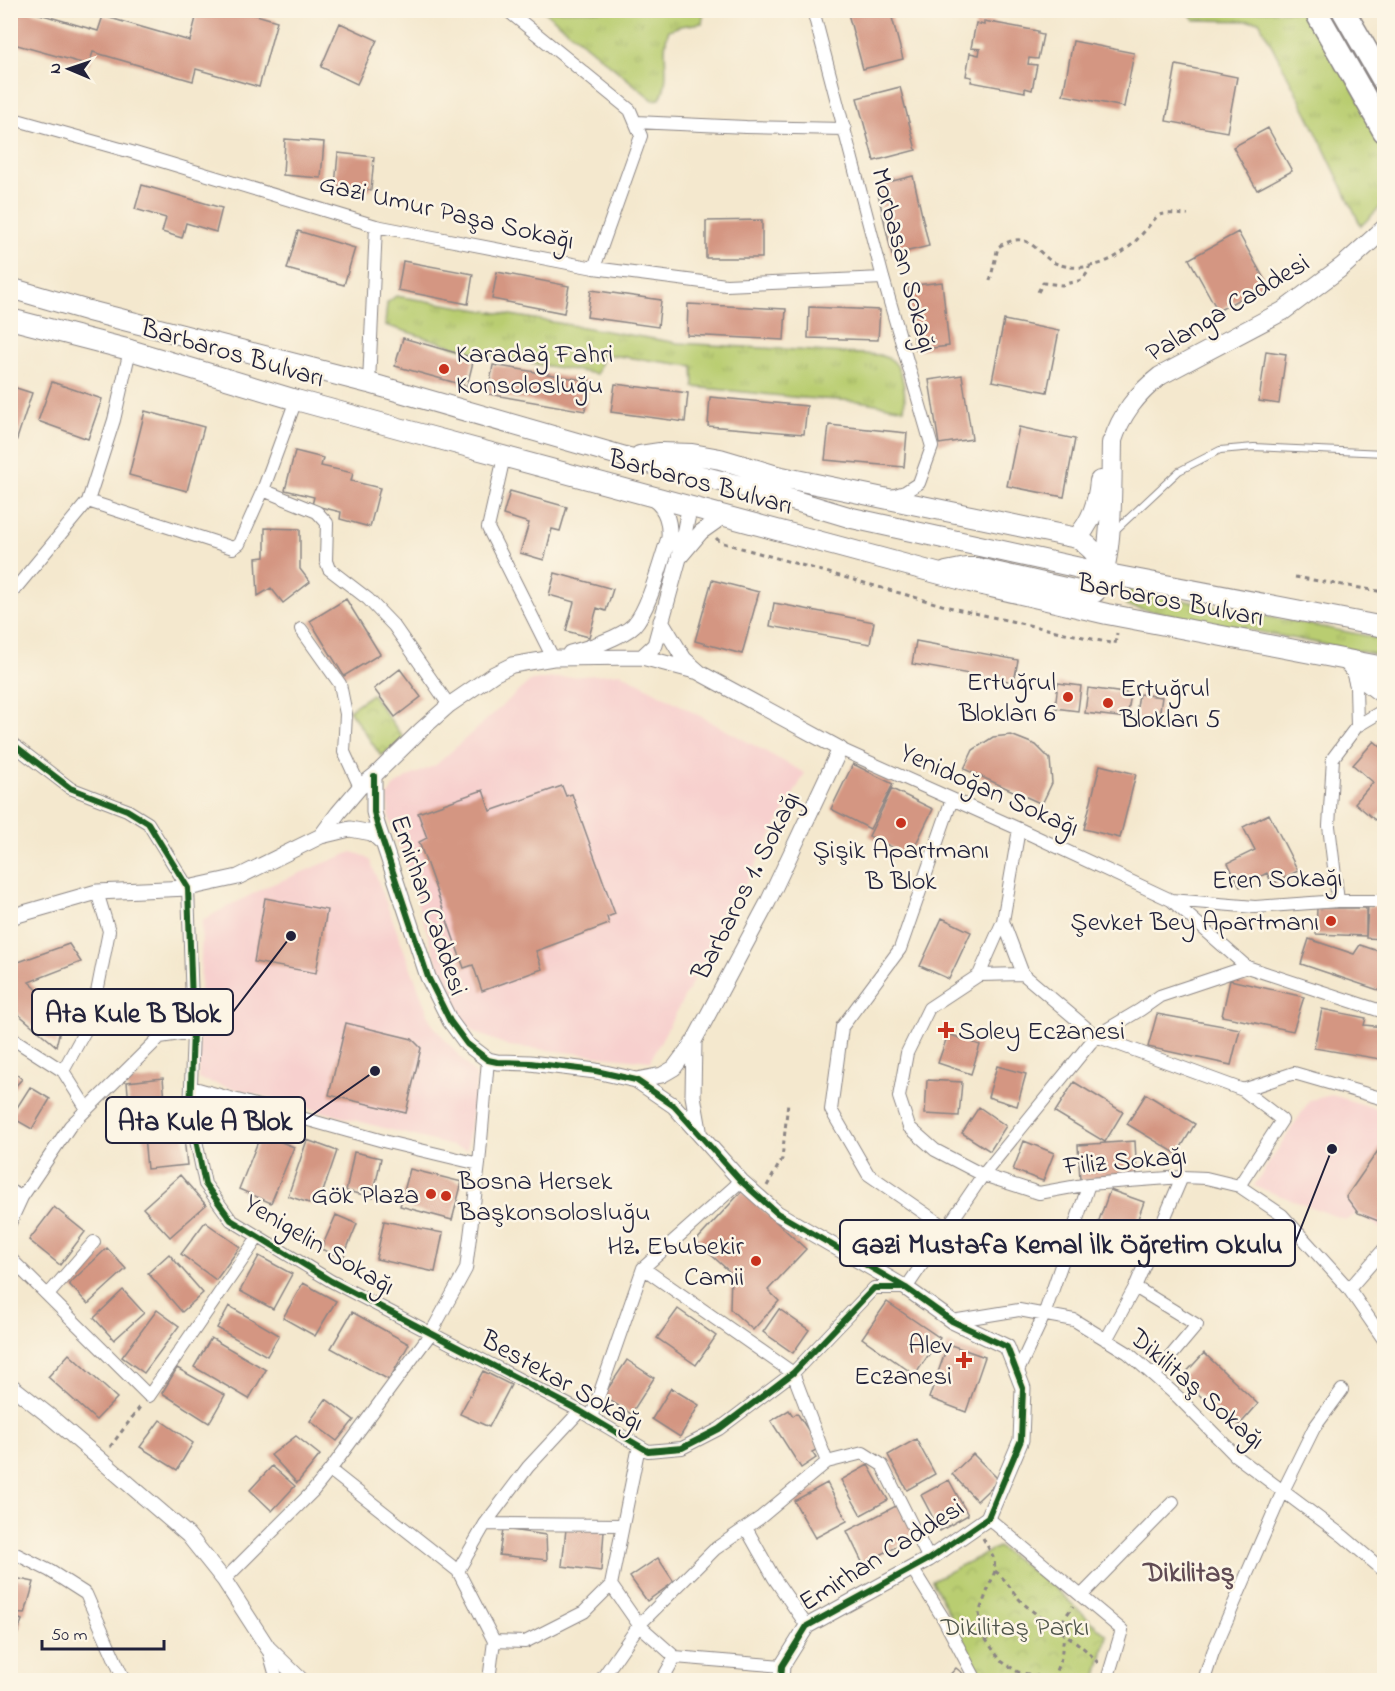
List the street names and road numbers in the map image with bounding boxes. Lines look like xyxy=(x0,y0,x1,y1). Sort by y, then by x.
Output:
street label: Morbasan Sokağı xyxy=(859,164,946,357)
street label: Gazi Umur Paşa Sokağı xyxy=(315,165,578,262)
street label: Palanga Caddesi xyxy=(1139,245,1318,373)
street label: Barbaros Bulvarı xyxy=(135,309,329,399)
street label: Barbaros Bulvarı xyxy=(603,440,797,527)
street label: Barbaros Bulvarı xyxy=(1073,564,1267,639)
street label: Yenidoğan Sokağı xyxy=(893,734,1085,848)
street label: Barbaros 1. Sokağı xyxy=(682,785,812,988)
street label: Emirhan Caddesi xyxy=(379,810,477,1001)
street label: Eren Sokağı xyxy=(1211,860,1343,901)
street label: Filiz Sokağı xyxy=(1061,1138,1189,1187)
street label: Yenigelin Sokağı xyxy=(236,1186,402,1307)
street label: Dikilitaş Sokağı xyxy=(1119,1319,1273,1460)
street label: Bestekar Sokağı xyxy=(472,1321,650,1443)
street label: Emirhan Caddesi xyxy=(792,1490,973,1623)

